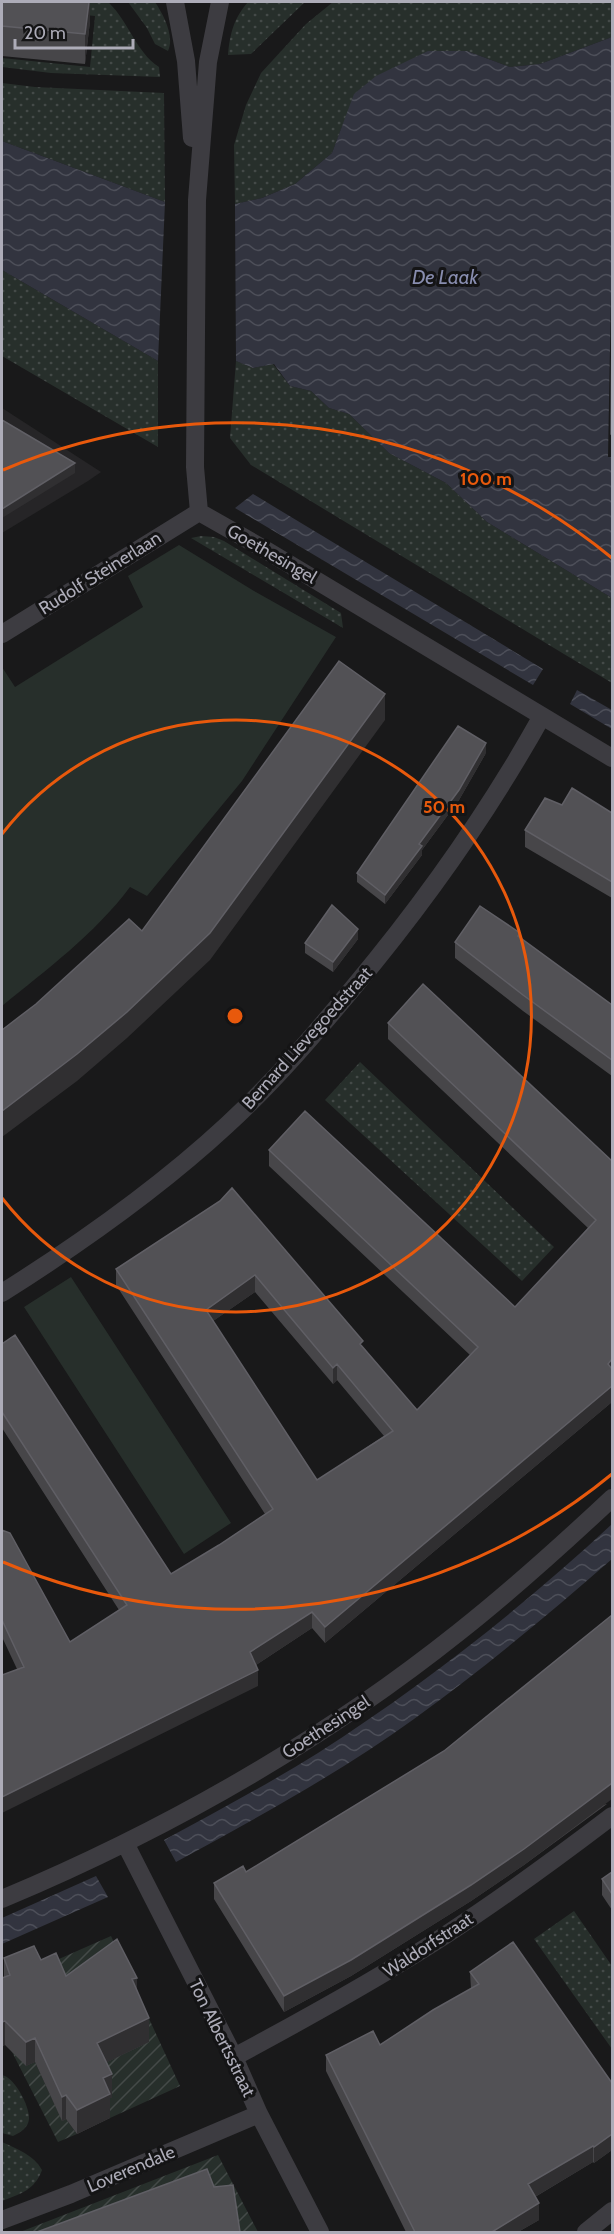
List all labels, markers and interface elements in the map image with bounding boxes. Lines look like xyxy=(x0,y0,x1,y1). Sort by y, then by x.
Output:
scale bar xyxy=(15,12,134,50)
text: 20 m xyxy=(24,22,66,44)
water label: De Laak xyxy=(412,265,480,289)
text: 100 m xyxy=(460,468,512,490)
street label: Goethesingel xyxy=(223,519,321,589)
street label: Rudolf Steinerlaan xyxy=(35,527,165,619)
text: 50 m xyxy=(423,796,465,818)
street label: Bernard Lievegoedstraat xyxy=(237,962,377,1114)
centre of rings xyxy=(225,1006,245,1026)
street label: Goethesingel xyxy=(278,1690,375,1763)
street label: Waldorfstraat xyxy=(379,1908,477,1982)
street label: Ton Albertsstraat xyxy=(184,1976,260,2100)
street label: Loverendale xyxy=(84,2141,178,2197)

